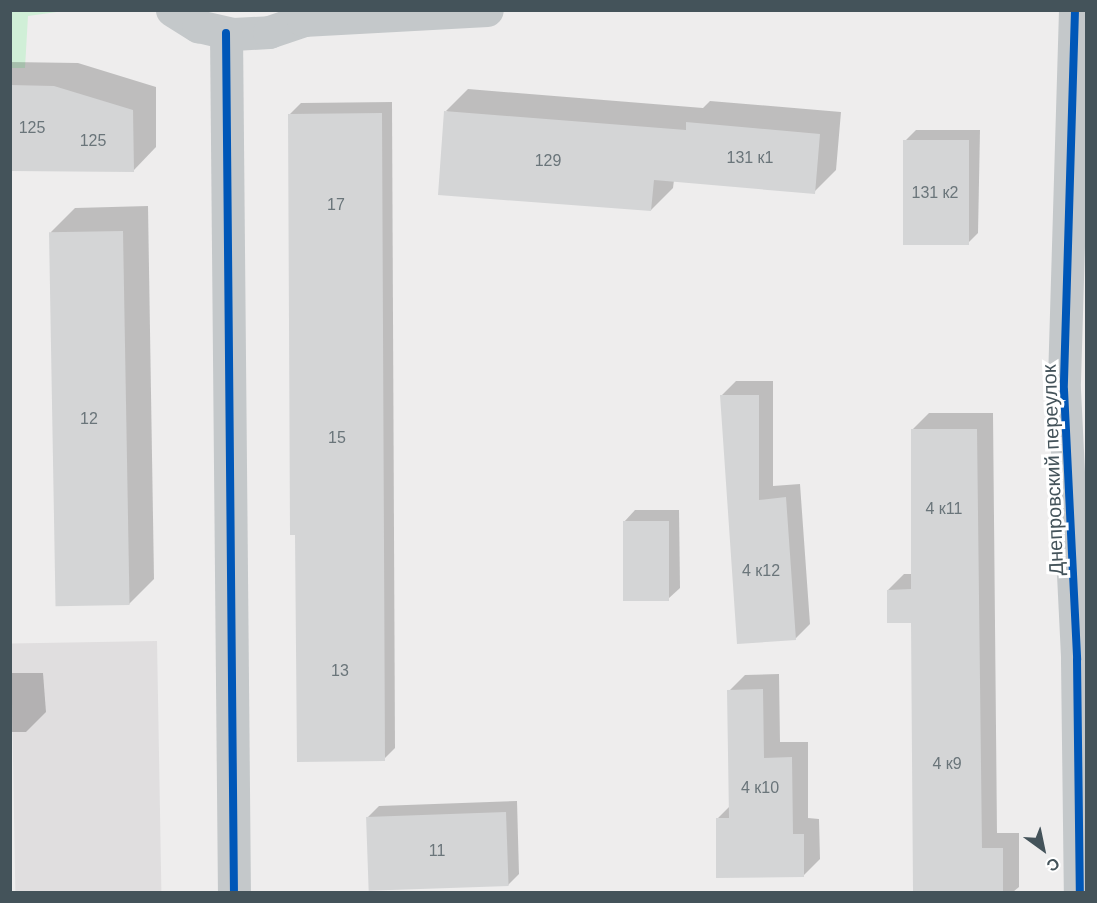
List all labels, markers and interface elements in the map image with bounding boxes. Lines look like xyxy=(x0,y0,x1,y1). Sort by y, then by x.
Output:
house number: 125 xyxy=(19,118,45,138)
house number: 125 xyxy=(80,131,106,151)
house number: 131 к1 xyxy=(726,148,774,168)
house number: 129 xyxy=(535,151,561,171)
house number: 131 к2 xyxy=(911,183,959,203)
house number: 17 xyxy=(327,195,345,215)
street label: Днепровский переулок xyxy=(1037,364,1069,576)
house number: 12 xyxy=(80,409,98,429)
house number: 15 xyxy=(328,428,346,448)
house number: 4 к11 xyxy=(926,499,962,519)
house number: 4 к12 xyxy=(742,561,780,581)
house number: 13 xyxy=(331,661,349,681)
house number: 4 к9 xyxy=(932,754,962,774)
house number: 4 к10 xyxy=(741,778,779,798)
north arrow xyxy=(1013,819,1073,879)
house number: 11 xyxy=(429,841,445,861)
text: С xyxy=(1044,854,1063,875)

